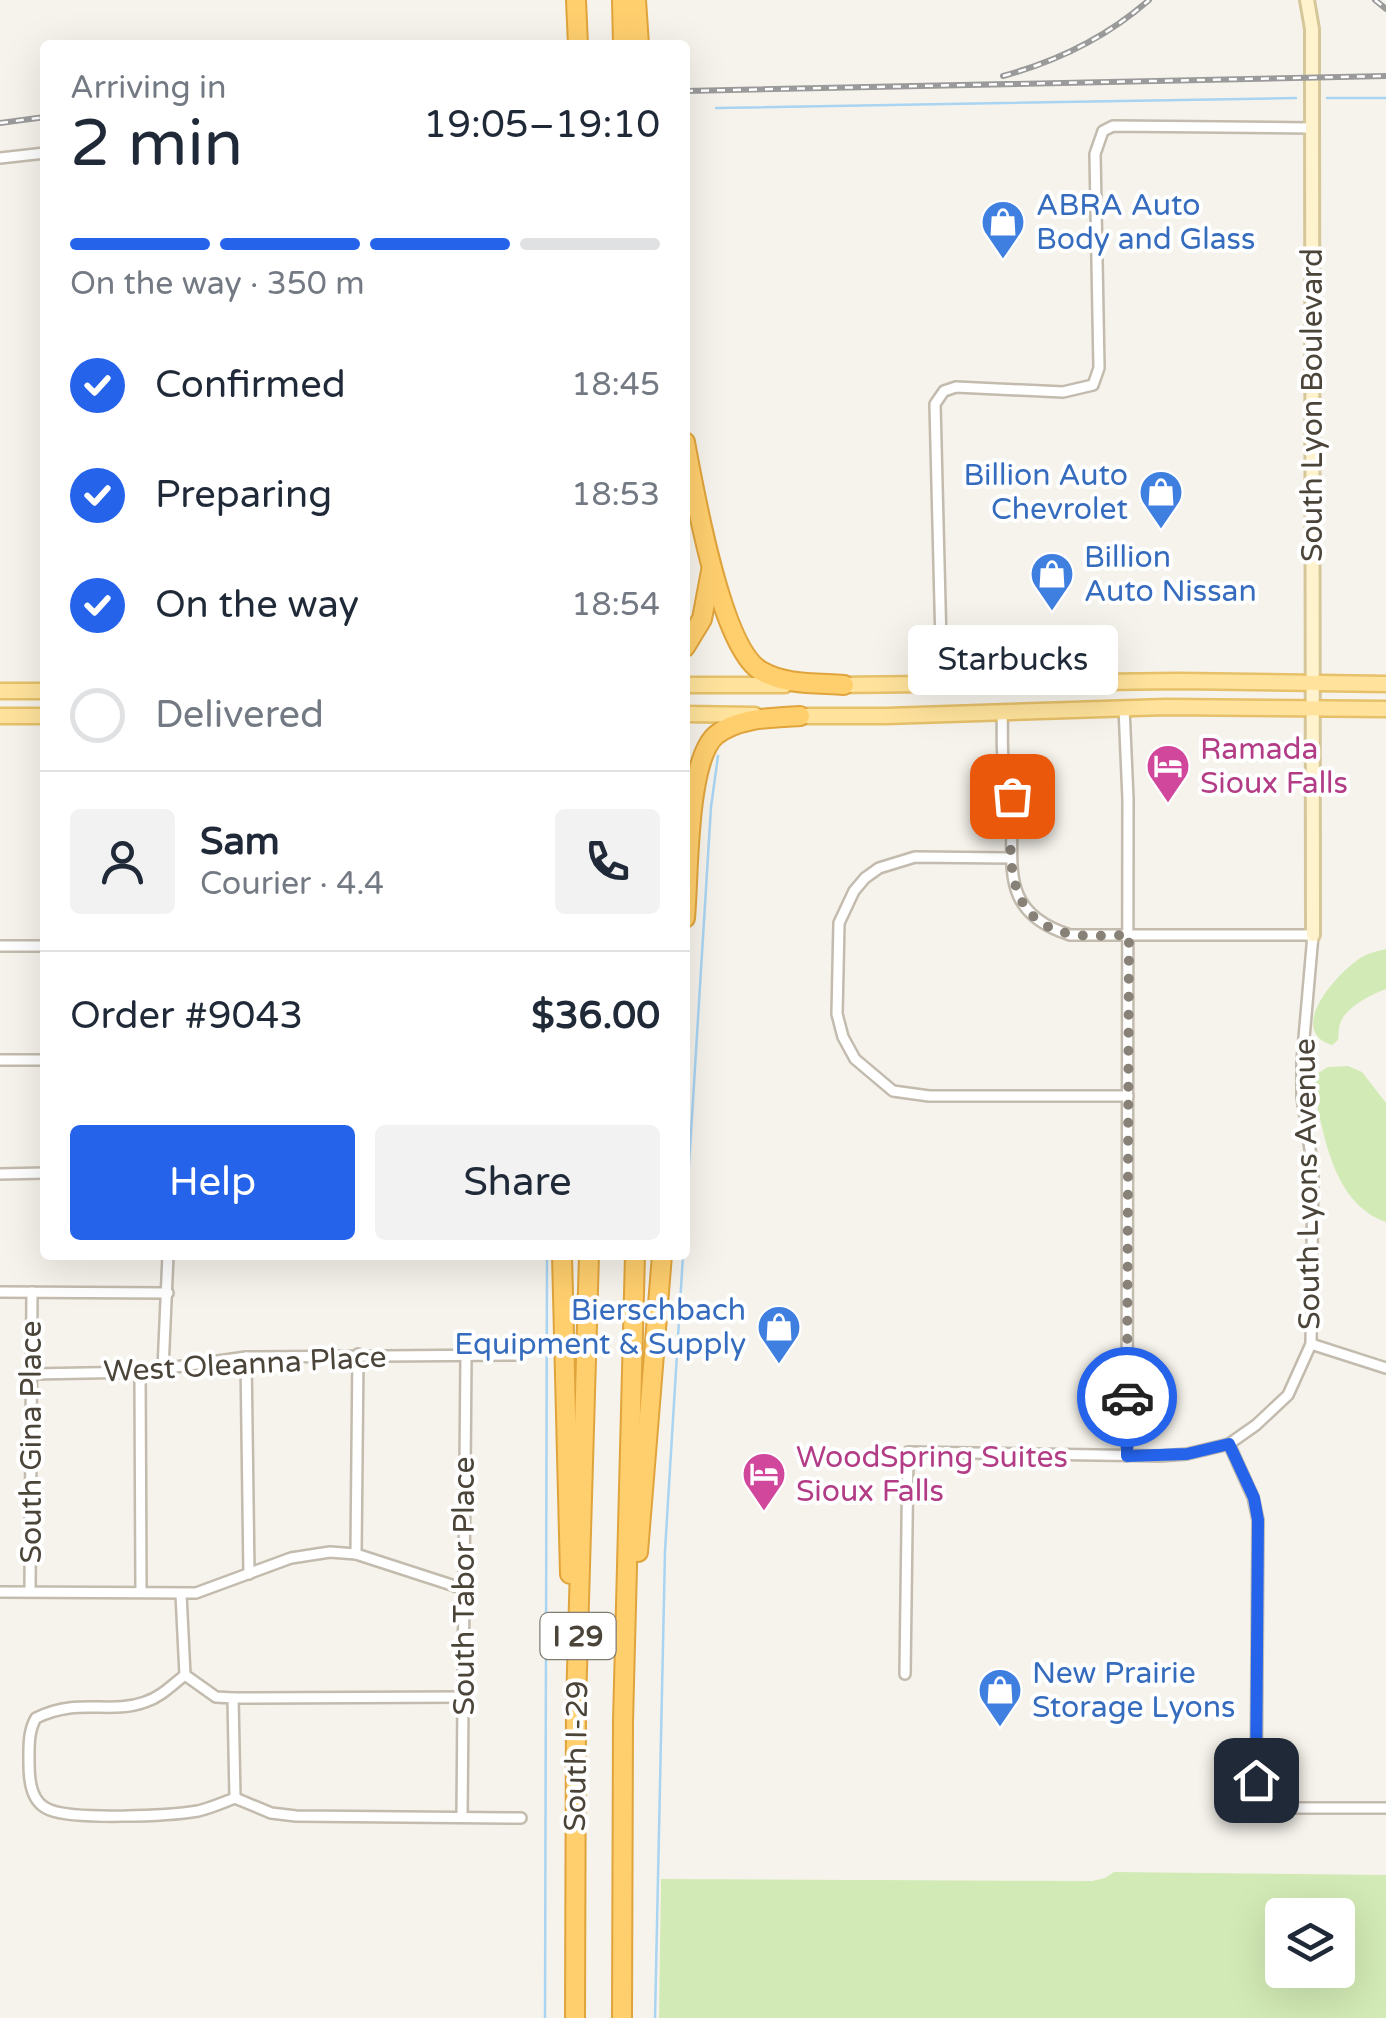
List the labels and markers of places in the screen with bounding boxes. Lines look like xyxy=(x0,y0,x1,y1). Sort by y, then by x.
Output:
place label: ABRA Auto Body and Glass xyxy=(1036,187,1255,258)
shop icon: ABRA Auto Body and Glass xyxy=(980,199,1026,260)
place label: Billion Auto Chevrolet xyxy=(964,457,1128,528)
shop icon: Billion Auto Chevrolet xyxy=(1138,469,1184,530)
place label: Billion Auto Nissan xyxy=(1084,539,1257,610)
shop icon: Billion Auto Nissan xyxy=(1029,551,1075,612)
callout: Starbucks xyxy=(907,626,1117,696)
place label: Ramada Sioux Falls xyxy=(1200,731,1348,802)
hotel icon: Ramada Sioux Falls xyxy=(1145,743,1191,804)
pin xyxy=(970,754,1055,839)
place label: Bierschbach Equipment & Supply xyxy=(454,1292,746,1363)
shop icon: Bierschbach Equipment & Supply xyxy=(756,1304,802,1365)
place label: WoodSpring Suites Sioux Falls xyxy=(796,1439,1068,1510)
hotel icon: WoodSpring Suites Sioux Falls xyxy=(741,1451,787,1512)
place label: New Prairie Storage Lyons xyxy=(1032,1655,1235,1726)
shop icon: New Prairie Storage Lyons xyxy=(977,1667,1023,1728)
pin xyxy=(1214,1738,1299,1823)

